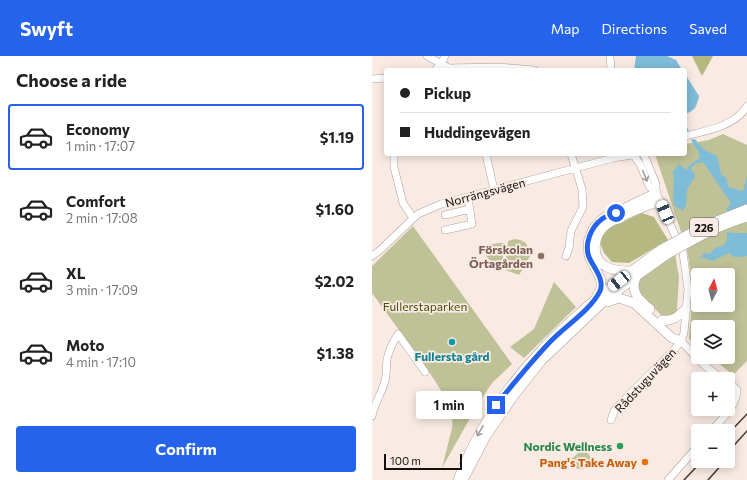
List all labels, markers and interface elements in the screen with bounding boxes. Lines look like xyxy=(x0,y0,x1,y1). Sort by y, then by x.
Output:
text: Swyft xyxy=(20,17,73,40)
text: Map xyxy=(551,20,580,37)
text: Directions xyxy=(602,20,667,37)
text: Saved xyxy=(689,20,727,37)
text: Choose a ride xyxy=(16,69,127,91)
text: Pickup xyxy=(424,84,471,102)
icon: car xyxy=(18,119,54,155)
text: Economy xyxy=(66,120,130,138)
text: Huddingevägen xyxy=(424,123,530,141)
text: $1.19 xyxy=(320,128,354,146)
text: 1 min · 17:07 xyxy=(66,138,135,154)
one-way arrow xyxy=(641,169,649,181)
street label: Norrängsvägen xyxy=(443,175,527,209)
icon: car xyxy=(18,191,54,227)
text: Comfort xyxy=(66,192,126,210)
car xyxy=(655,199,675,225)
text: $1.60 xyxy=(316,200,354,218)
route start xyxy=(607,204,625,222)
text: 2 min · 17:08 xyxy=(66,210,138,226)
road number: 226 xyxy=(690,218,718,236)
place label: Förskolan Örtagården xyxy=(469,242,533,270)
marker: Förskolan Örtagården xyxy=(536,251,546,261)
icon: car xyxy=(18,263,54,299)
text: XL xyxy=(66,264,85,282)
north arrow xyxy=(691,268,735,312)
map controls xyxy=(691,268,735,468)
car xyxy=(606,269,632,293)
text: $2.02 xyxy=(315,272,354,290)
text: 3 min · 17:09 xyxy=(66,282,138,298)
park label: Fullerstaparken xyxy=(383,299,467,313)
button: layers xyxy=(691,320,735,364)
icon: car xyxy=(18,335,54,371)
text: Moto xyxy=(66,336,105,354)
marker: Fullersta gård xyxy=(447,337,457,347)
text: $1.38 xyxy=(317,344,354,362)
street label: Rådstuguvägen xyxy=(611,345,679,415)
place label: Fullersta gård xyxy=(414,349,490,363)
text: 4 min · 17:10 xyxy=(66,354,136,370)
button: + xyxy=(691,372,735,416)
callout: 1 min xyxy=(416,391,482,419)
route end xyxy=(487,396,505,414)
text: 1 min xyxy=(434,397,464,413)
button: − xyxy=(691,424,735,468)
one-way arrow xyxy=(476,425,484,437)
button: Confirm xyxy=(16,426,356,472)
place label: Nordic Wellness xyxy=(524,439,612,453)
marker: Nordic Wellness xyxy=(615,441,625,451)
scale bar xyxy=(384,452,462,471)
text: 100 m xyxy=(390,454,421,467)
place label: Pang's Take Away xyxy=(540,455,637,469)
marker: Pang's Take Away xyxy=(640,457,650,467)

